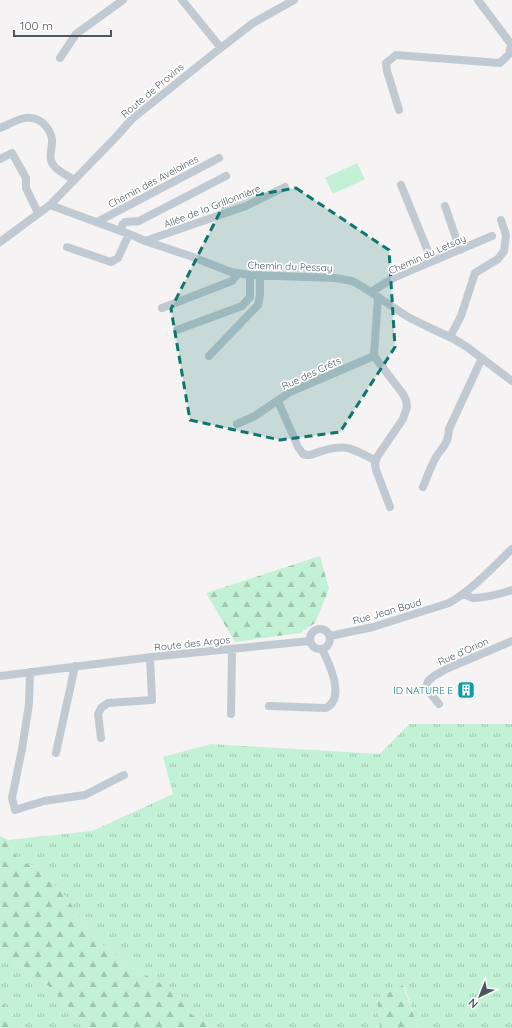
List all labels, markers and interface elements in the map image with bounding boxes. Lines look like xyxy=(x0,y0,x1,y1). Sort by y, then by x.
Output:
scale bar xyxy=(14,12,111,38)
text: 100 m xyxy=(20,18,53,33)
street label: Route de Provins xyxy=(118,60,187,120)
street label: Chemin des Avelaines xyxy=(106,152,201,211)
street label: Allée de la Grillonnière xyxy=(162,182,263,231)
street label: Chemin du Letsay xyxy=(386,232,468,277)
street label: Chemin du Pessay xyxy=(247,259,333,274)
street label: Rue des Crêts xyxy=(280,354,343,393)
street label: Rue Jean Baud xyxy=(351,595,423,627)
street label: Route des Argos xyxy=(153,633,231,654)
street label: Rue d’Orion xyxy=(436,635,491,668)
building icon: ID NATURE E xyxy=(456,680,476,700)
place label: ID NATURE E xyxy=(393,684,453,697)
north arrow xyxy=(460,976,500,1016)
text: N xyxy=(465,995,481,1011)

